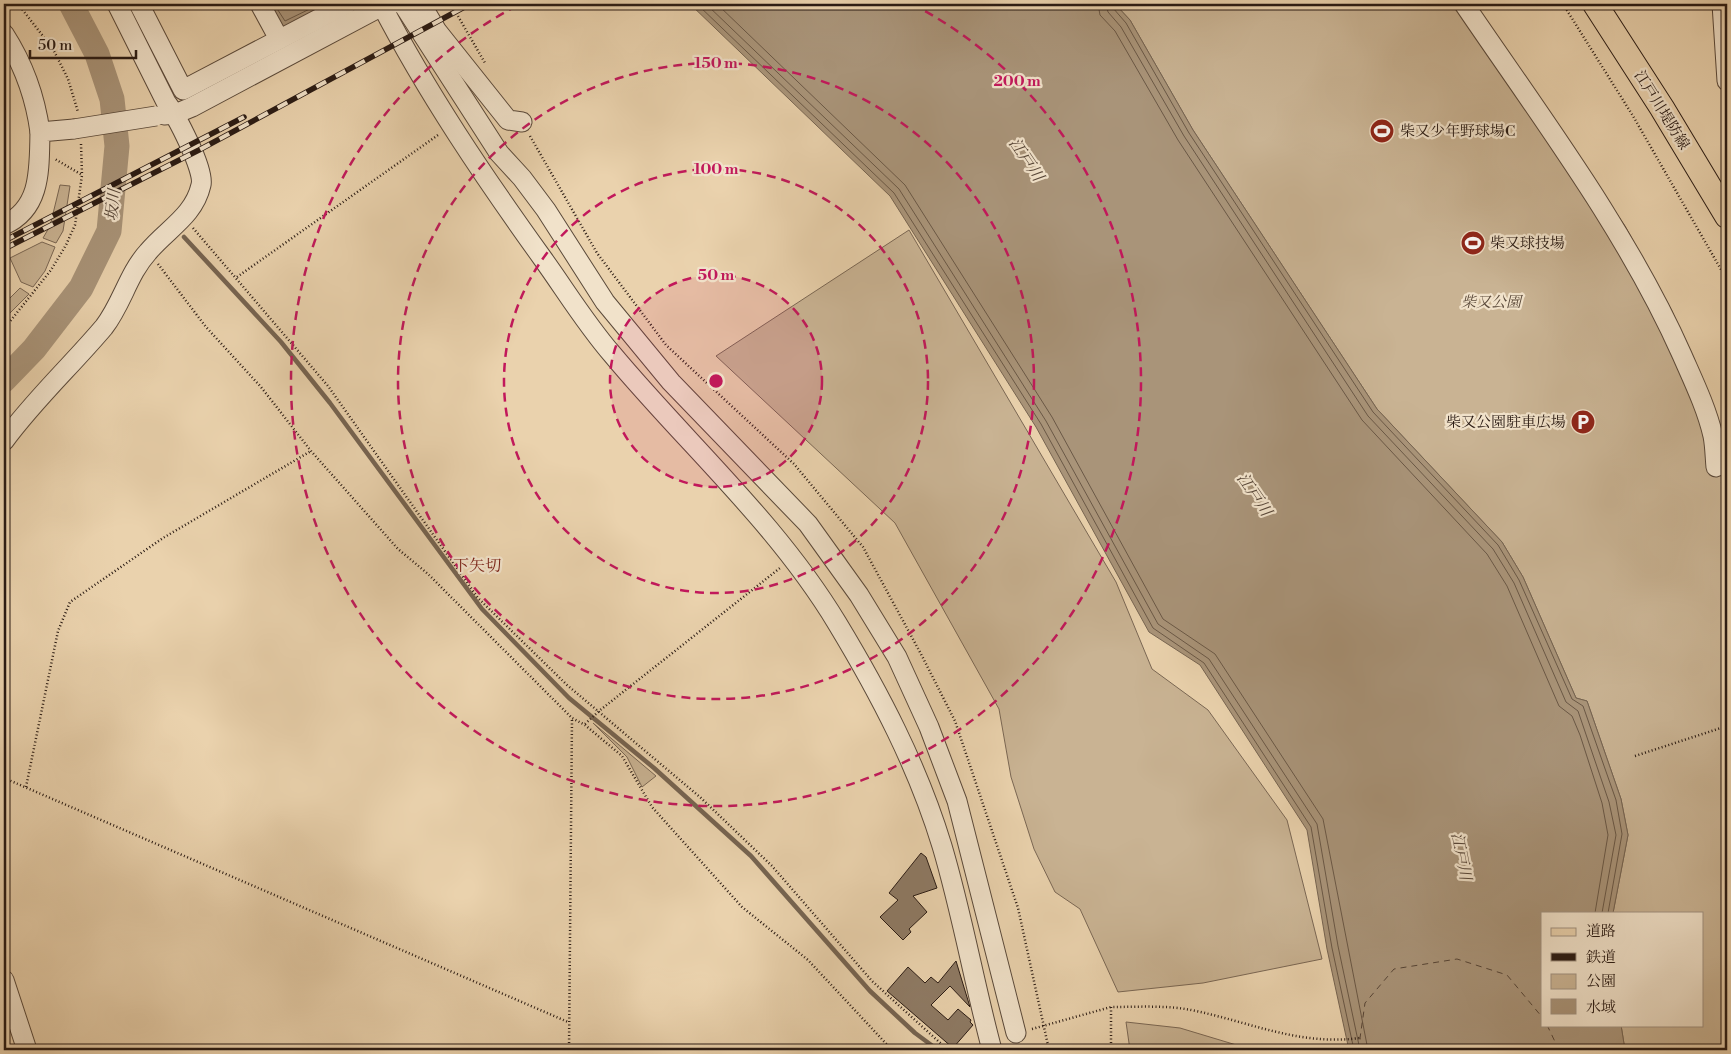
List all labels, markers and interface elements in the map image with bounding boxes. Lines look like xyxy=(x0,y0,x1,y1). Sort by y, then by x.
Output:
scale bar xyxy=(30,28,136,60)
text: 50 m xyxy=(38,36,72,55)
text: 150 m xyxy=(694,54,738,73)
street label: 江戸川堤防線 xyxy=(1630,67,1693,153)
text: 200 m xyxy=(993,72,1041,91)
sports icon: 柴又少年野球場C xyxy=(1369,118,1395,144)
place label: 柴又少年野球場C xyxy=(1400,122,1515,141)
water label: 江戸川 xyxy=(1004,134,1049,187)
text: 100 m xyxy=(694,160,739,179)
water label: 坂川 xyxy=(101,186,125,222)
sports icon: 柴又球技場 xyxy=(1460,230,1486,256)
place label: 柴又球技場 xyxy=(1490,234,1565,253)
text: 50 m xyxy=(698,266,734,285)
park label: 柴又公園 xyxy=(1461,293,1524,312)
centre of rings xyxy=(707,372,725,390)
parking icon: 柴又公園駐車広場 xyxy=(1570,409,1596,435)
place label: 柴又公園駐車広場 xyxy=(1446,413,1566,432)
water label: 江戸川 xyxy=(1232,469,1277,522)
district label: 下矢切 xyxy=(453,556,501,576)
water label: 江戸川 xyxy=(1447,831,1476,884)
legend xyxy=(1541,912,1704,1026)
text: 道路 xyxy=(1586,922,1616,941)
text: 鉄道 xyxy=(1586,948,1616,967)
text: 公園 xyxy=(1586,972,1616,991)
text: 水域 xyxy=(1586,998,1616,1017)

